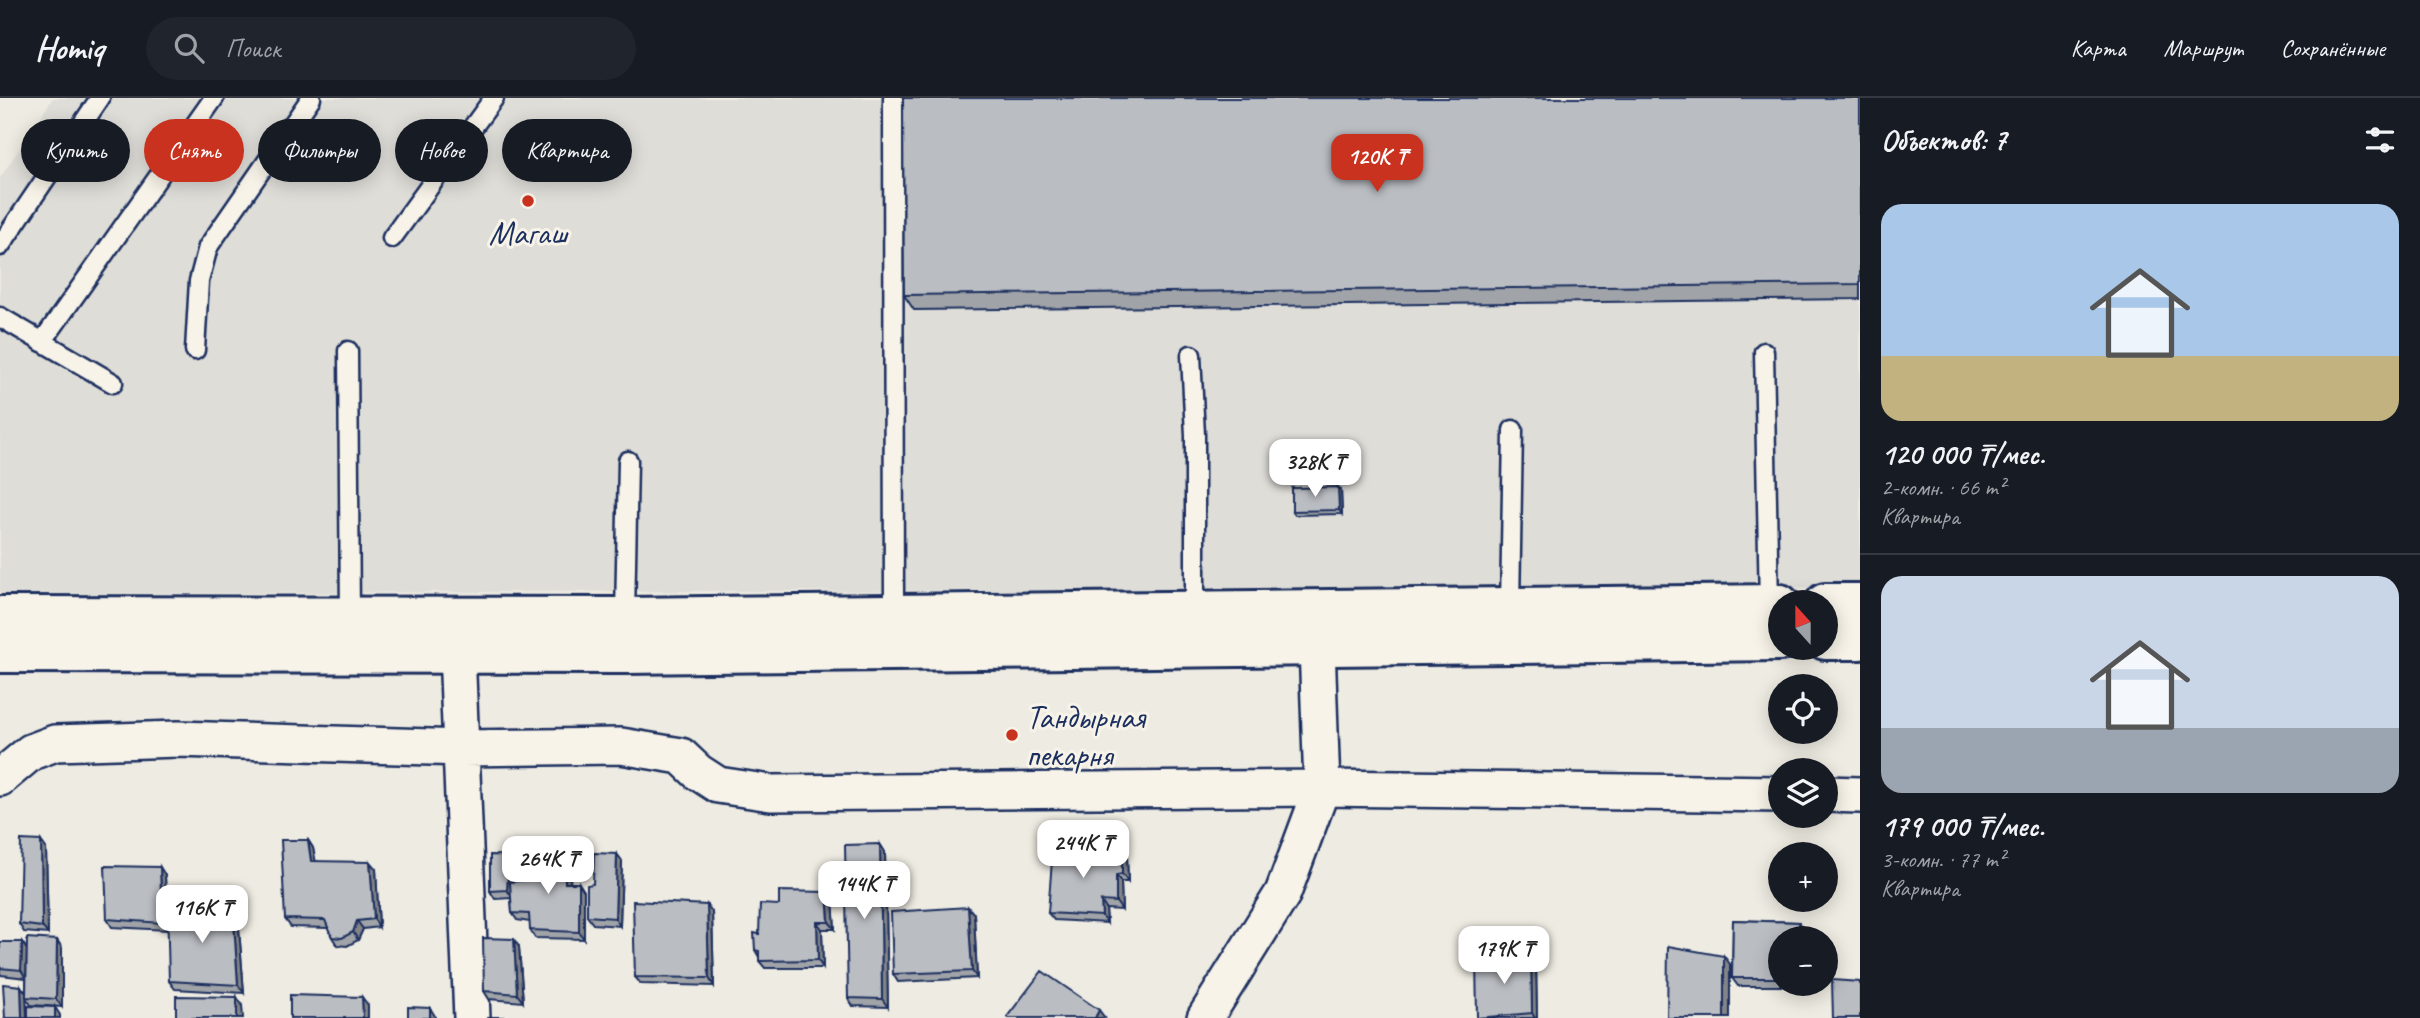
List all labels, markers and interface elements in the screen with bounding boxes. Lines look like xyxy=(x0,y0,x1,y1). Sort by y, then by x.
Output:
search box xyxy=(146,17,636,80)
text: Homiq xyxy=(35,27,104,69)
icon: search xyxy=(170,29,208,67)
text: Поиск xyxy=(226,32,280,65)
text: Карта xyxy=(2071,33,2126,63)
text: Маршрут xyxy=(2164,33,2243,63)
text: Сохранённые xyxy=(2281,33,2385,63)
chip: Купить xyxy=(21,119,130,182)
chip: Снять xyxy=(144,119,244,182)
chip: Фильтры xyxy=(258,119,381,182)
chip: Новое xyxy=(395,119,488,182)
chip: Квартира xyxy=(502,119,632,182)
text: Объектов: 7 xyxy=(1881,121,2006,159)
icon: filters xyxy=(2361,121,2399,159)
pin: 120K ₸ xyxy=(1320,134,1434,194)
text: 120K ₸ xyxy=(1347,142,1407,171)
marker: Магаш xyxy=(520,193,536,209)
place label: Магаш xyxy=(489,212,569,254)
icon: home xyxy=(2077,250,2203,376)
text: 120 000 ₸/мес. xyxy=(1881,435,2045,473)
pin: 328K ₸ xyxy=(1258,440,1372,499)
text: 328K ₸ xyxy=(1285,447,1345,476)
text: 2-комн. · 66 m² xyxy=(1881,473,2005,502)
text: Квартира xyxy=(1881,502,1959,531)
north arrow xyxy=(1768,590,1838,660)
map controls xyxy=(1768,590,1838,996)
icon: home xyxy=(2077,622,2203,748)
button: locate xyxy=(1768,674,1838,744)
place label: Тандырная пекарня xyxy=(1026,696,1147,776)
marker: Тандырная пекарня xyxy=(1004,727,1020,743)
button: layers xyxy=(1768,758,1838,828)
text: 179 000 ₸/мес. xyxy=(1881,807,2044,845)
pin: 244K ₸ xyxy=(1026,820,1140,880)
text: 244K ₸ xyxy=(1053,828,1113,857)
pin: 264K ₸ xyxy=(491,836,605,896)
button: + xyxy=(1768,842,1838,912)
text: 264K ₸ xyxy=(518,844,578,873)
text: 3-комн. · 77 m² xyxy=(1881,845,2005,874)
pin: 144K ₸ xyxy=(807,862,921,921)
text: 144K ₸ xyxy=(834,869,894,898)
text: Квартира xyxy=(1881,874,1959,903)
pin: 116K ₸ xyxy=(145,886,259,945)
text: 116K ₸ xyxy=(172,893,232,922)
pin: 179K ₸ xyxy=(1447,926,1561,986)
button: − xyxy=(1768,926,1838,996)
text: 179K ₸ xyxy=(1474,934,1534,963)

